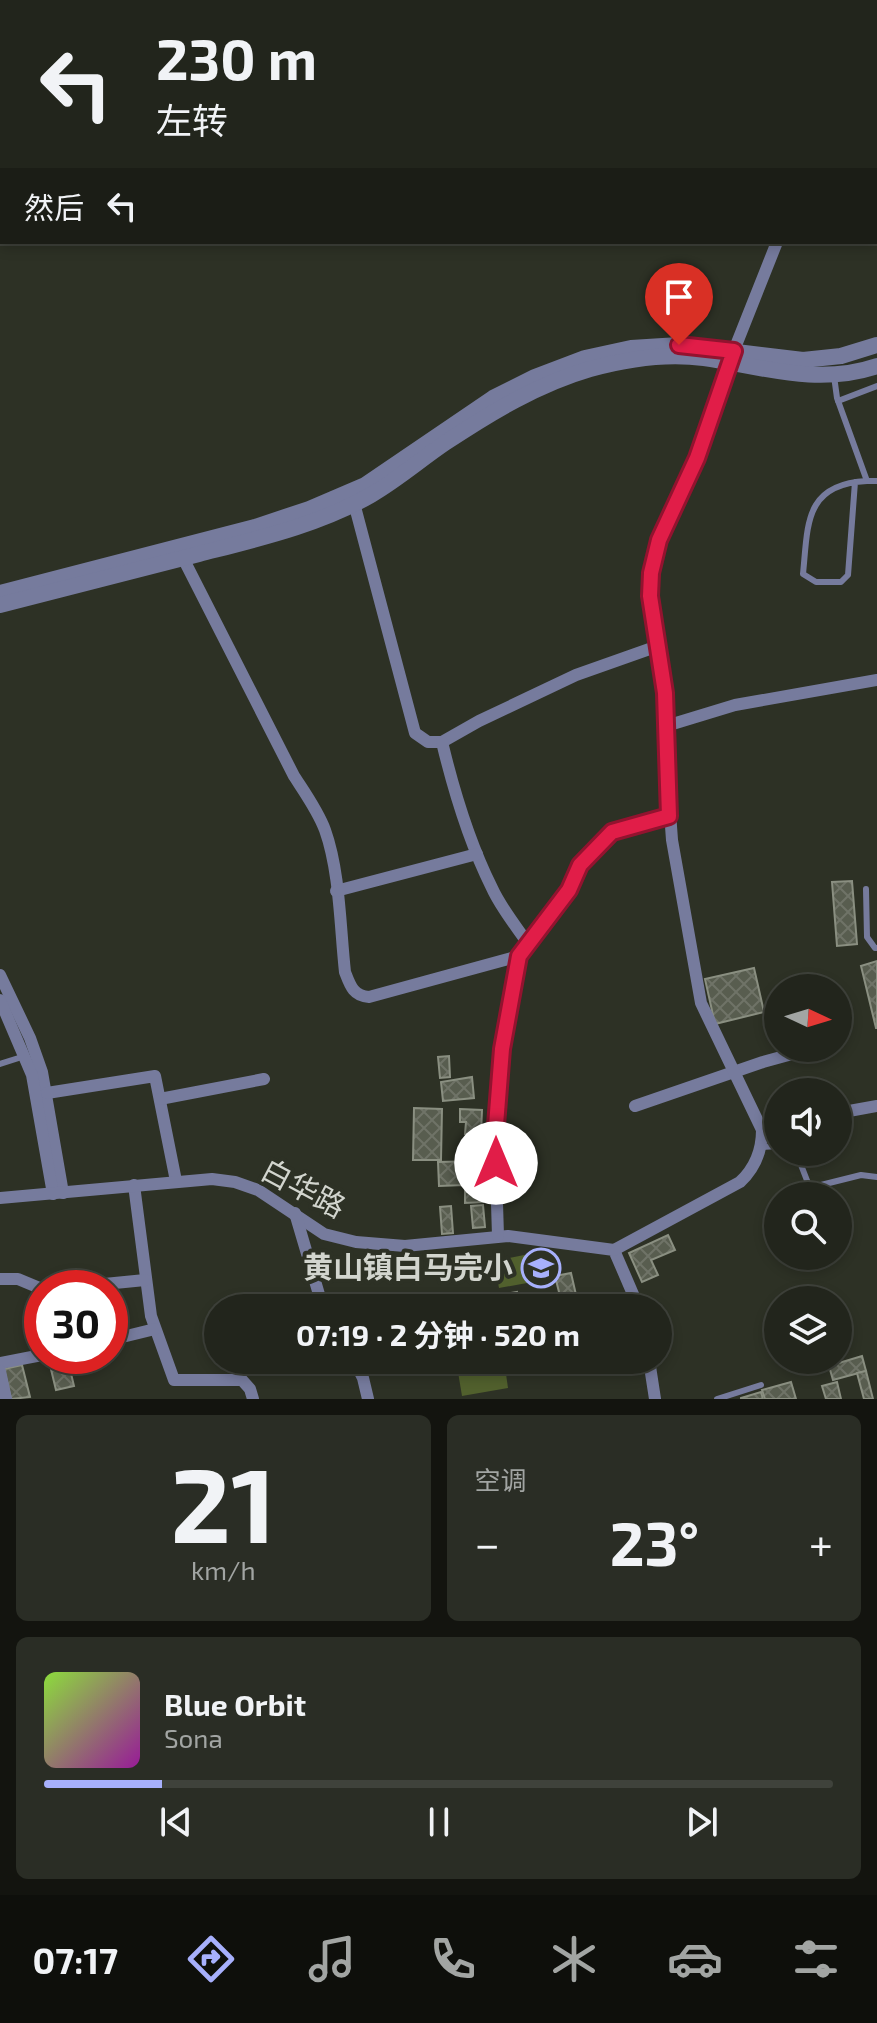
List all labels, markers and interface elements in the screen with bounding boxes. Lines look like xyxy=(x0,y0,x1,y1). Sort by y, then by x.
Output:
text: 230 m xyxy=(156,24,317,91)
icon: left xyxy=(24,32,128,136)
text: 左转 xyxy=(156,98,228,141)
icon: left xyxy=(100,184,144,228)
text: 然后 xyxy=(24,189,84,225)
pin xyxy=(645,263,713,345)
icon: arrive xyxy=(657,275,701,319)
north arrow xyxy=(764,974,852,1062)
map controls xyxy=(764,974,852,1374)
button: sound xyxy=(764,1078,852,1166)
position arrow xyxy=(454,1121,538,1205)
street label: 白华路 xyxy=(256,1150,352,1224)
button: search xyxy=(764,1182,852,1270)
school or university icon: 黄山镇白马完小 xyxy=(520,1247,562,1289)
place label: 黄山镇白马完小 xyxy=(303,1248,513,1284)
speed limit sign: 30 xyxy=(24,1270,128,1374)
button: layers xyxy=(764,1286,852,1374)
text: 07:19 · 2 分钟 · 520 m xyxy=(296,1316,580,1352)
text: 21 xyxy=(171,1439,276,1564)
text: 空调 xyxy=(475,1464,527,1495)
text: 23° xyxy=(610,1506,699,1578)
text: − xyxy=(475,1516,500,1569)
text: + xyxy=(809,1516,833,1569)
text: km/h xyxy=(191,1554,256,1585)
text: Blue Orbit xyxy=(164,1686,306,1722)
text: Sona xyxy=(164,1722,223,1753)
icon: previous xyxy=(154,1800,198,1844)
icon: pause xyxy=(417,1800,461,1844)
icon: next xyxy=(680,1800,724,1844)
icon: directions xyxy=(183,1931,239,1987)
icon: music xyxy=(304,1931,360,1987)
icon: phone xyxy=(425,1931,481,1987)
icon: climate xyxy=(546,1931,602,1987)
icon: car xyxy=(667,1931,723,1987)
icon: filters xyxy=(788,1931,844,1987)
text: 07:17 xyxy=(33,1938,118,1981)

